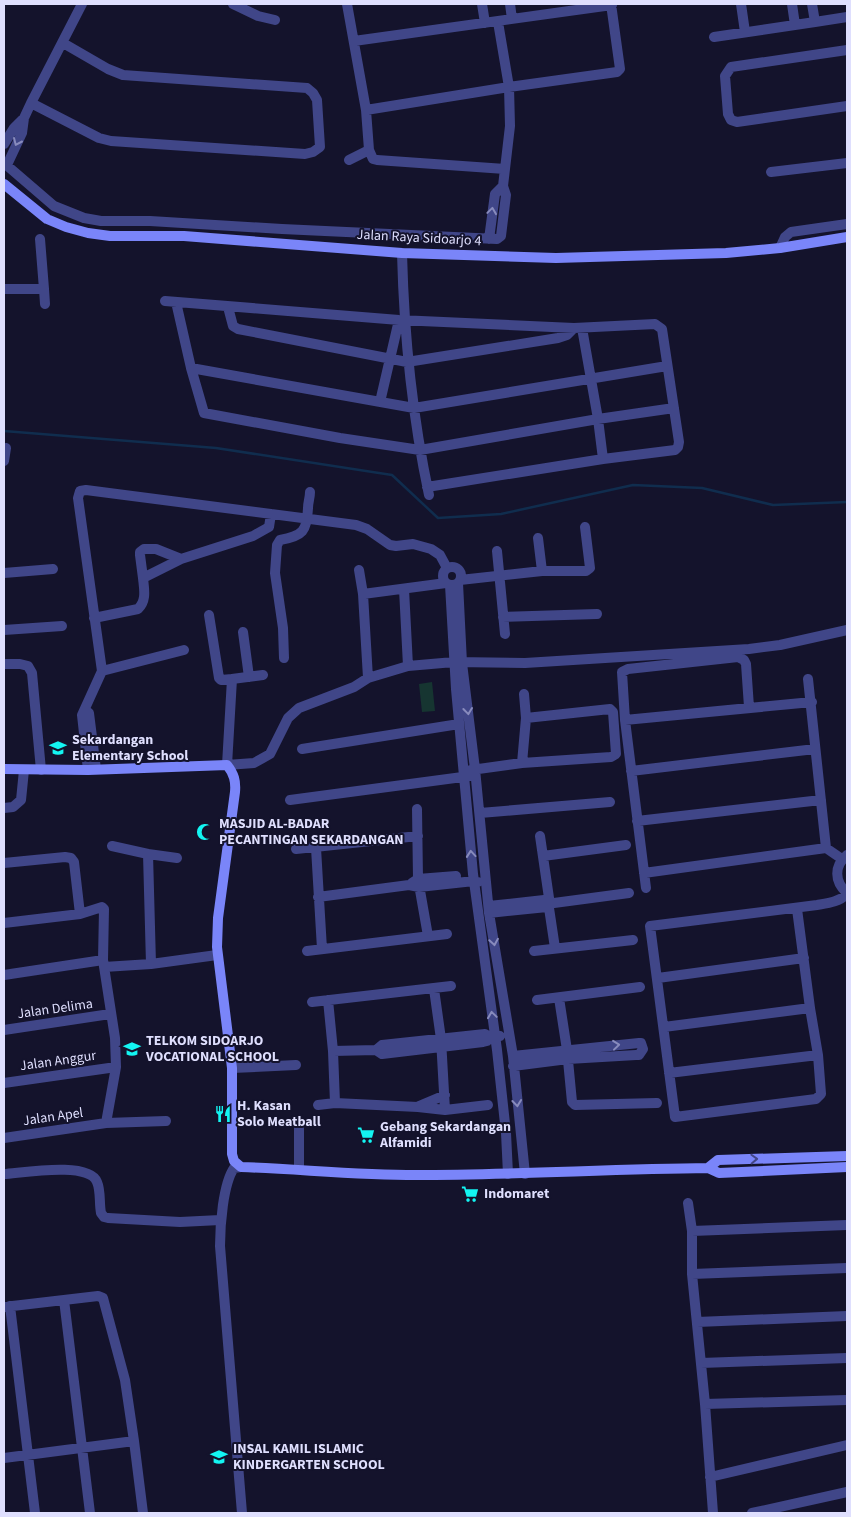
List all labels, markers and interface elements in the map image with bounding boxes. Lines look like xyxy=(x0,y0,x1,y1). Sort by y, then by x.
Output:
one-way arrow xyxy=(13,137,24,146)
one-way arrow xyxy=(486,206,497,214)
street label: Jalan Raya Sidoarjo 4 xyxy=(356,225,482,251)
one-way arrow xyxy=(462,707,473,715)
place label: Sekardangan Elementary School xyxy=(72,730,188,766)
school or university icon: Sekardangan Elementary School xyxy=(48,738,68,758)
place label: MASJID AL-BADAR PECANTINGAN SEKARDANGAN xyxy=(219,814,404,850)
mosque icon: MASJID AL-BADAR PECANTINGAN SEKARDANGAN xyxy=(195,822,215,842)
one-way arrow xyxy=(466,850,477,858)
one-way arrow xyxy=(489,938,499,946)
street label: Jalan Delima xyxy=(16,994,94,1024)
one-way arrow xyxy=(487,1011,498,1019)
place label: TELKOM SIDOARJO VOCATIONAL SCHOOL xyxy=(145,1031,279,1067)
school or university icon: TELKOM SIDOARJO VOCATIONAL SCHOOL xyxy=(122,1039,142,1059)
one-way arrow xyxy=(612,1040,620,1051)
street label: Jalan Anggur xyxy=(19,1046,97,1076)
place label: H. Kasan Solo Meatball xyxy=(237,1096,321,1132)
one-way arrow xyxy=(511,1099,522,1107)
street label: Jalan Apel xyxy=(22,1103,85,1131)
restaurant icon: H. Kasan Solo Meatball xyxy=(213,1104,233,1124)
place label: Gebang Sekardangan Alfamidi xyxy=(379,1117,511,1153)
supermarket icon: Gebang Sekardangan Alfamidi xyxy=(356,1125,376,1145)
one-way arrow xyxy=(750,1154,758,1164)
supermarket icon: Indomaret xyxy=(460,1184,480,1204)
place label: Indomaret xyxy=(484,1184,550,1204)
place label: INSAL KAMIL ISLAMIC KINDERGARTEN SCHOOL xyxy=(233,1439,385,1475)
school or university icon: INSAL KAMIL ISLAMIC KINDERGARTEN SCHOOL xyxy=(209,1447,229,1467)

